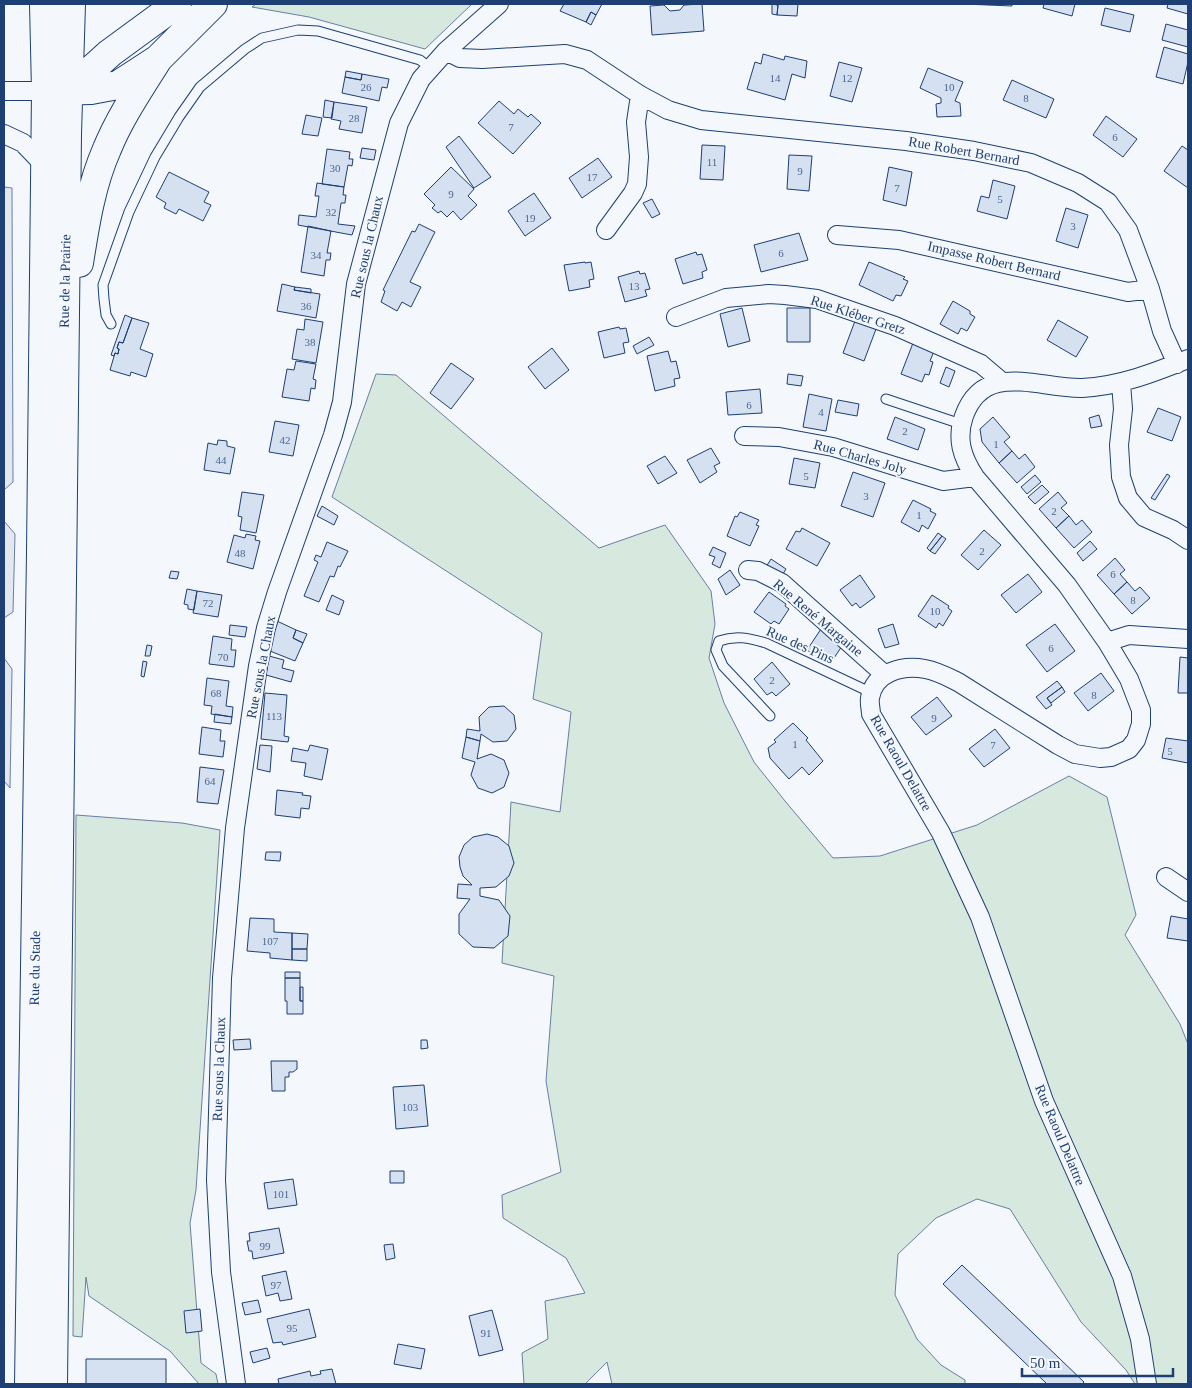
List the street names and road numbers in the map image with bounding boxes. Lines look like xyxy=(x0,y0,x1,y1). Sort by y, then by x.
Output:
street label: Rue Robert Bernard xyxy=(907,134,1021,168)
street label: Rue sous la Chaux xyxy=(348,194,386,300)
street label: Rue de la Prairie xyxy=(57,234,73,328)
street label: Impasse Robert Bernard xyxy=(926,238,1062,284)
street label: Rue Kléber Gretz xyxy=(809,293,907,337)
street label: Rue Charles Joly xyxy=(812,437,908,477)
street label: Rue René Margaine xyxy=(770,576,866,660)
street label: Rue sous la Chaux xyxy=(244,614,278,720)
street label: Rue des Pins xyxy=(764,623,836,667)
street label: Rue Raoul Delattre xyxy=(867,712,935,814)
street label: Rue du Stade xyxy=(27,931,43,1005)
street label: Rue sous la Chaux xyxy=(210,1016,228,1122)
street label: Rue Raoul Delattre xyxy=(1032,1082,1088,1188)

